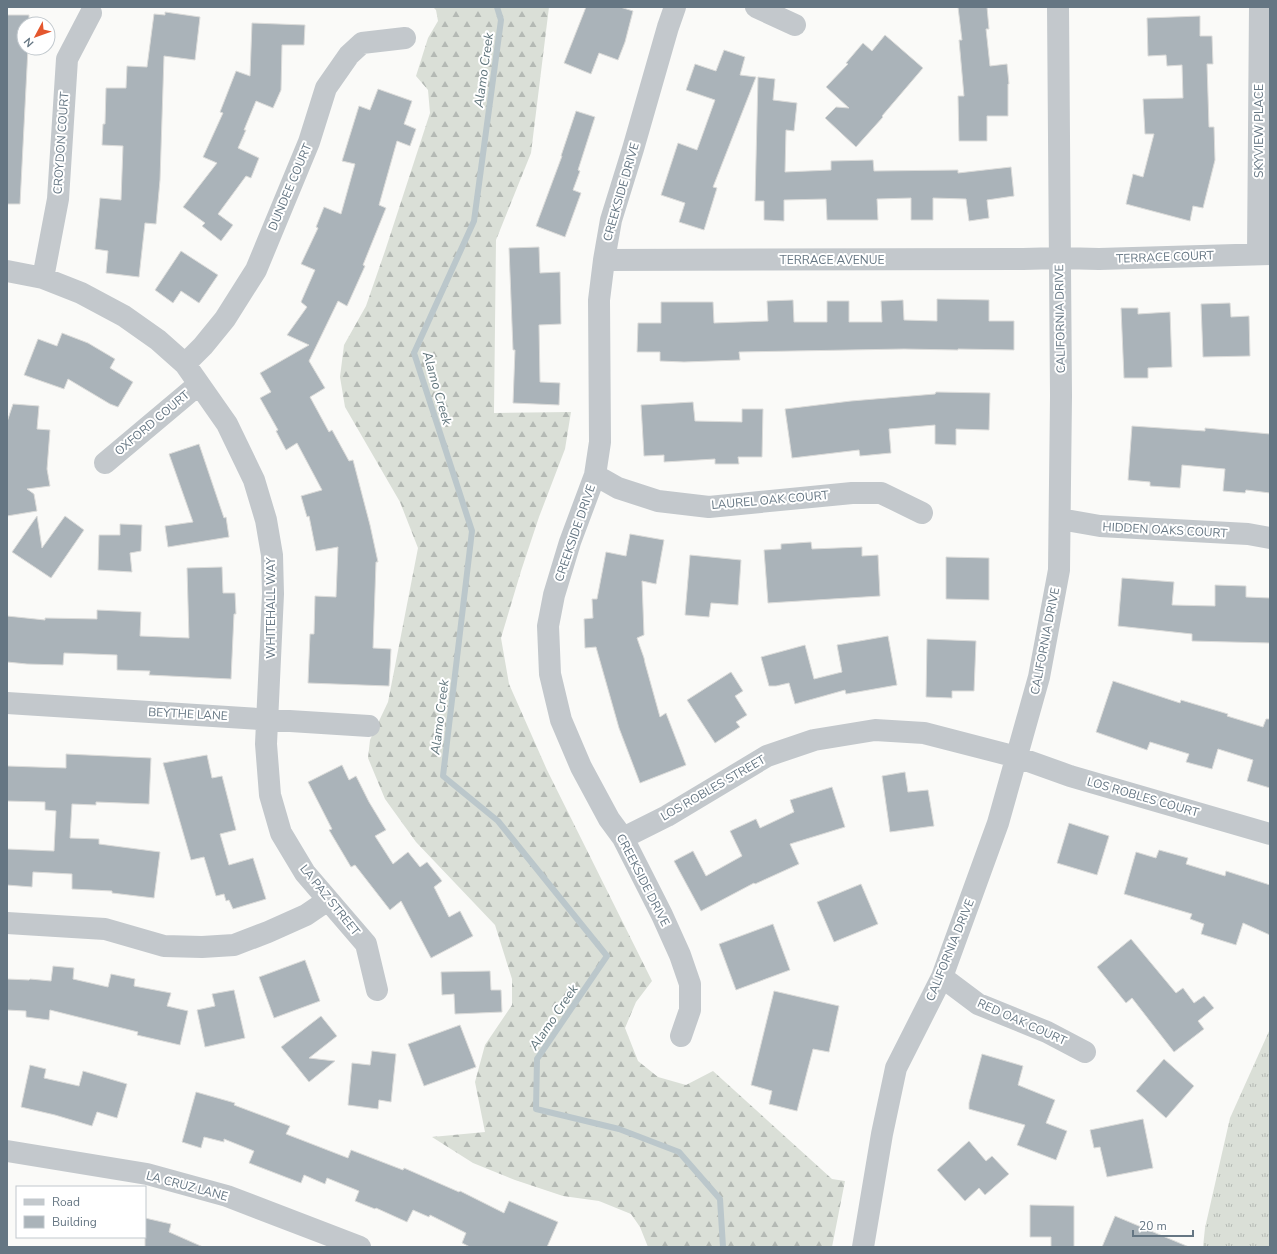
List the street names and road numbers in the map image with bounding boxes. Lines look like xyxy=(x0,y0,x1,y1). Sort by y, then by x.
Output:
street label: SKYVIEW PLACE xyxy=(1251,84,1267,178)
street label: CROYDON COURT xyxy=(49,90,73,195)
street label: DUNDEE COURT xyxy=(264,140,316,233)
street label: CREEKSIDE DRIVE xyxy=(599,141,643,243)
street label: TERRACE COURT xyxy=(1116,247,1215,267)
street label: TERRACE AVENUE xyxy=(780,252,884,268)
street label: CALIFORNIA DRIVE xyxy=(1051,264,1069,374)
street label: OXFORD COURT xyxy=(111,386,193,459)
street label: CREEKSIDE DRIVE xyxy=(551,482,599,584)
street label: LAUREL OAK COURT xyxy=(711,487,830,513)
street label: HIDDEN OAKS COURT xyxy=(1102,519,1229,541)
street label: WHITEHALL WAY xyxy=(263,556,279,659)
street label: CALIFORNIA DRIVE xyxy=(1027,586,1063,696)
street label: BEYTHE LANE xyxy=(148,704,228,724)
street label: LOS ROBLES STREET xyxy=(658,751,769,825)
street label: LOS ROBLES COURT xyxy=(1085,773,1202,821)
street label: CREEKSIDE DRIVE xyxy=(613,831,673,929)
street label: LA PAZ STREET xyxy=(296,861,364,939)
street label: CALIFORNIA DRIVE xyxy=(922,897,978,1003)
street label: RED OAK COURT xyxy=(975,995,1070,1049)
street label: LA CRUZ LANE xyxy=(144,1167,230,1205)

